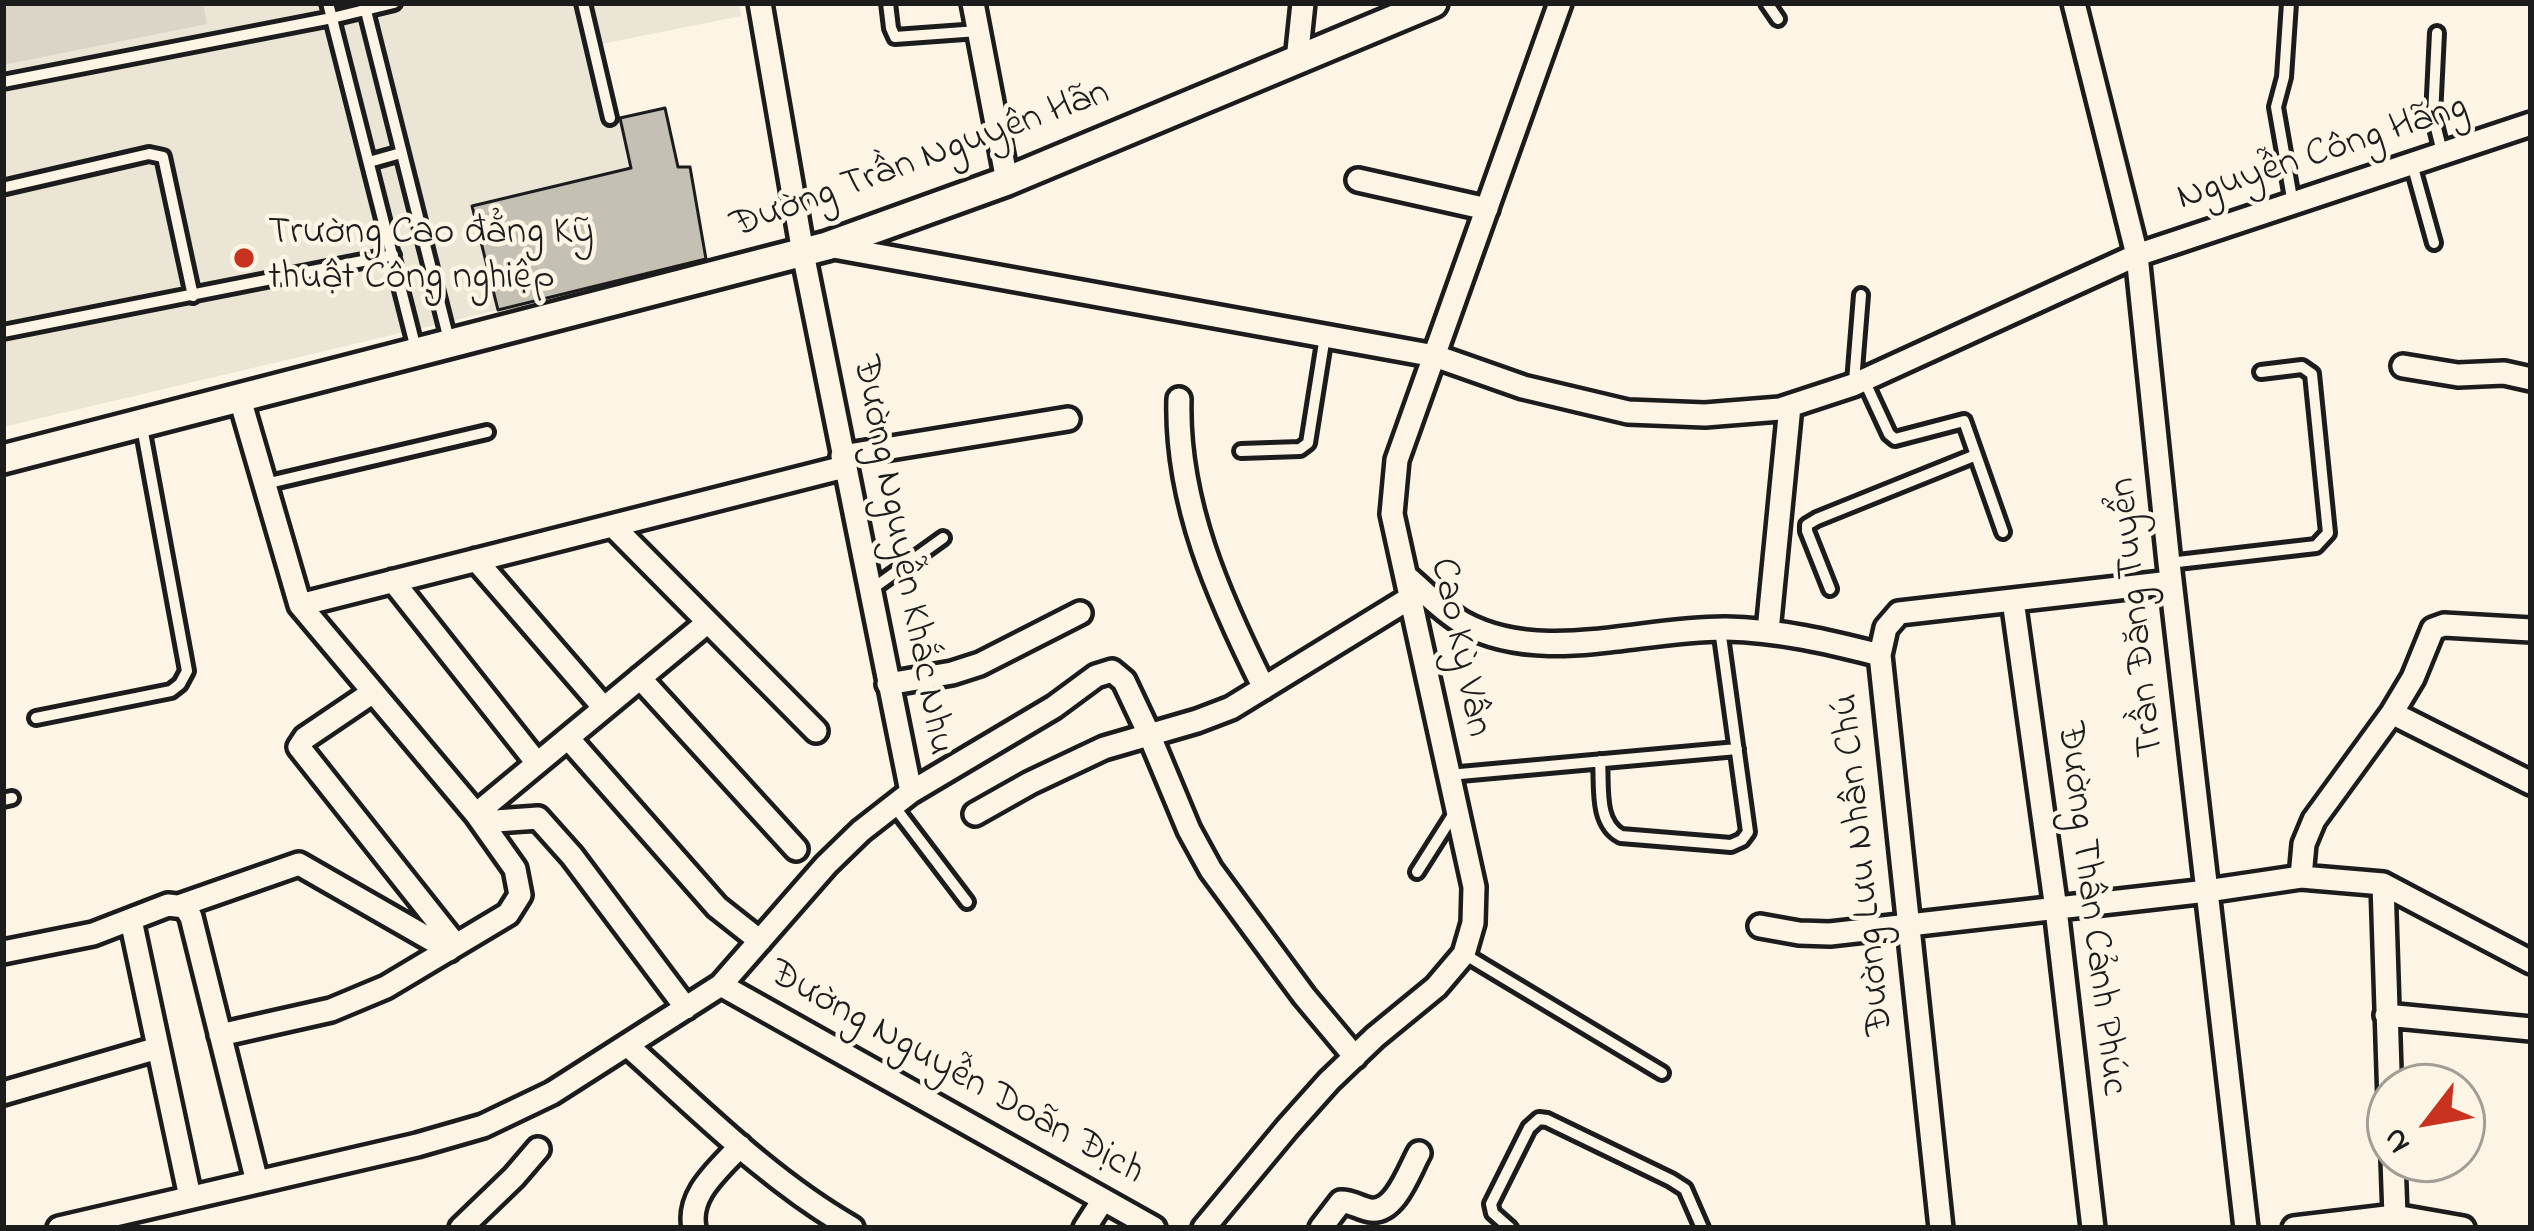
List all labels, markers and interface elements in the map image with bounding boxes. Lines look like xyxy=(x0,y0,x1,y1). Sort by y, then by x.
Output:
street label: Đường Trần Nguyên Hãn xyxy=(725,72,1117,252)
street label: Nguyễn Công Hãng xyxy=(2172,86,2474,224)
place label: Trường Cao đẳng Kỹ thuật Công nghiệp xyxy=(268,213,594,304)
marker: Trường Cao đẳng Kỹ thuật Công nghiệp xyxy=(231,245,257,271)
street label: Đường Nguyễn Khắc Nhu xyxy=(838,352,962,760)
street label: Trần Đăng Tuyển xyxy=(2102,475,2178,759)
street label: Cao Kỳ Vân xyxy=(1416,554,1500,742)
street label: Đường Lưu Nhân Chú xyxy=(1825,691,1907,1037)
street label: Đường Thân Cảnh Phúc xyxy=(2043,720,2135,1098)
street label: Đường Nguyễn Doãn Địch xyxy=(759,952,1151,1198)
north arrow xyxy=(2366,1063,2486,1183)
text: N xyxy=(2371,1118,2424,1162)

